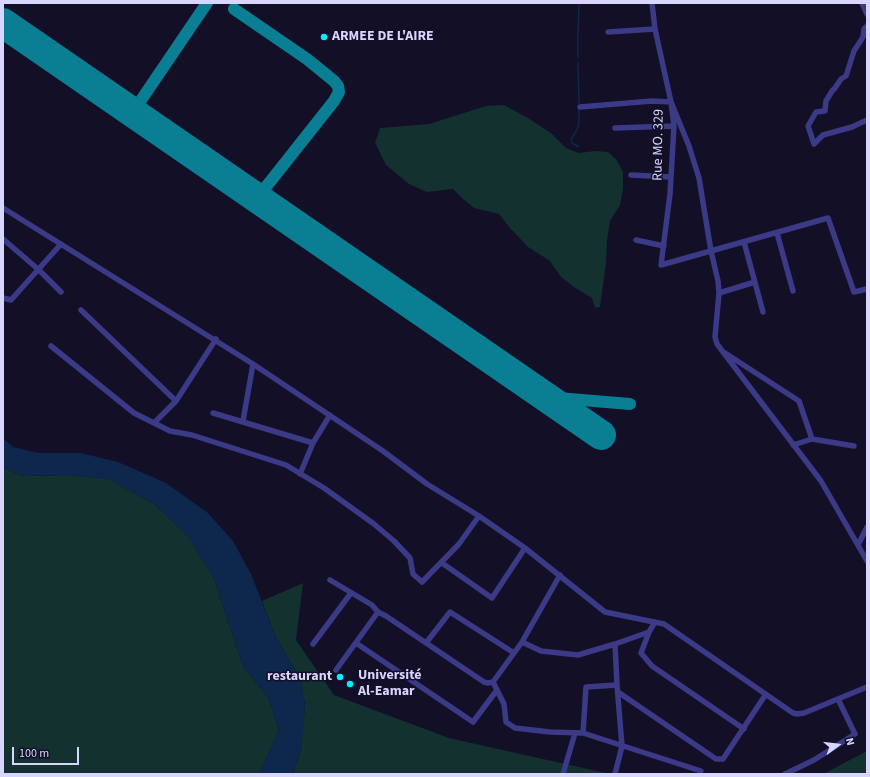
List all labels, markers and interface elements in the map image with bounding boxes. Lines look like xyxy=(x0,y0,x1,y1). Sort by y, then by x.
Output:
place label: ARMEE DE L'AIRE xyxy=(332,29,434,45)
marker: ARMEE DE L'AIRE xyxy=(319,32,329,42)
street label: Rue MO. 329 xyxy=(650,109,668,181)
place label: Université Al-Eamar xyxy=(358,668,422,700)
place label: restaurant xyxy=(267,669,332,685)
marker: restaurant xyxy=(335,672,345,682)
marker: Université Al-Eamar xyxy=(345,679,355,689)
north arrow xyxy=(818,725,858,765)
text: N xyxy=(842,736,858,747)
scale bar xyxy=(14,739,81,765)
text: 100 m xyxy=(19,745,49,762)

